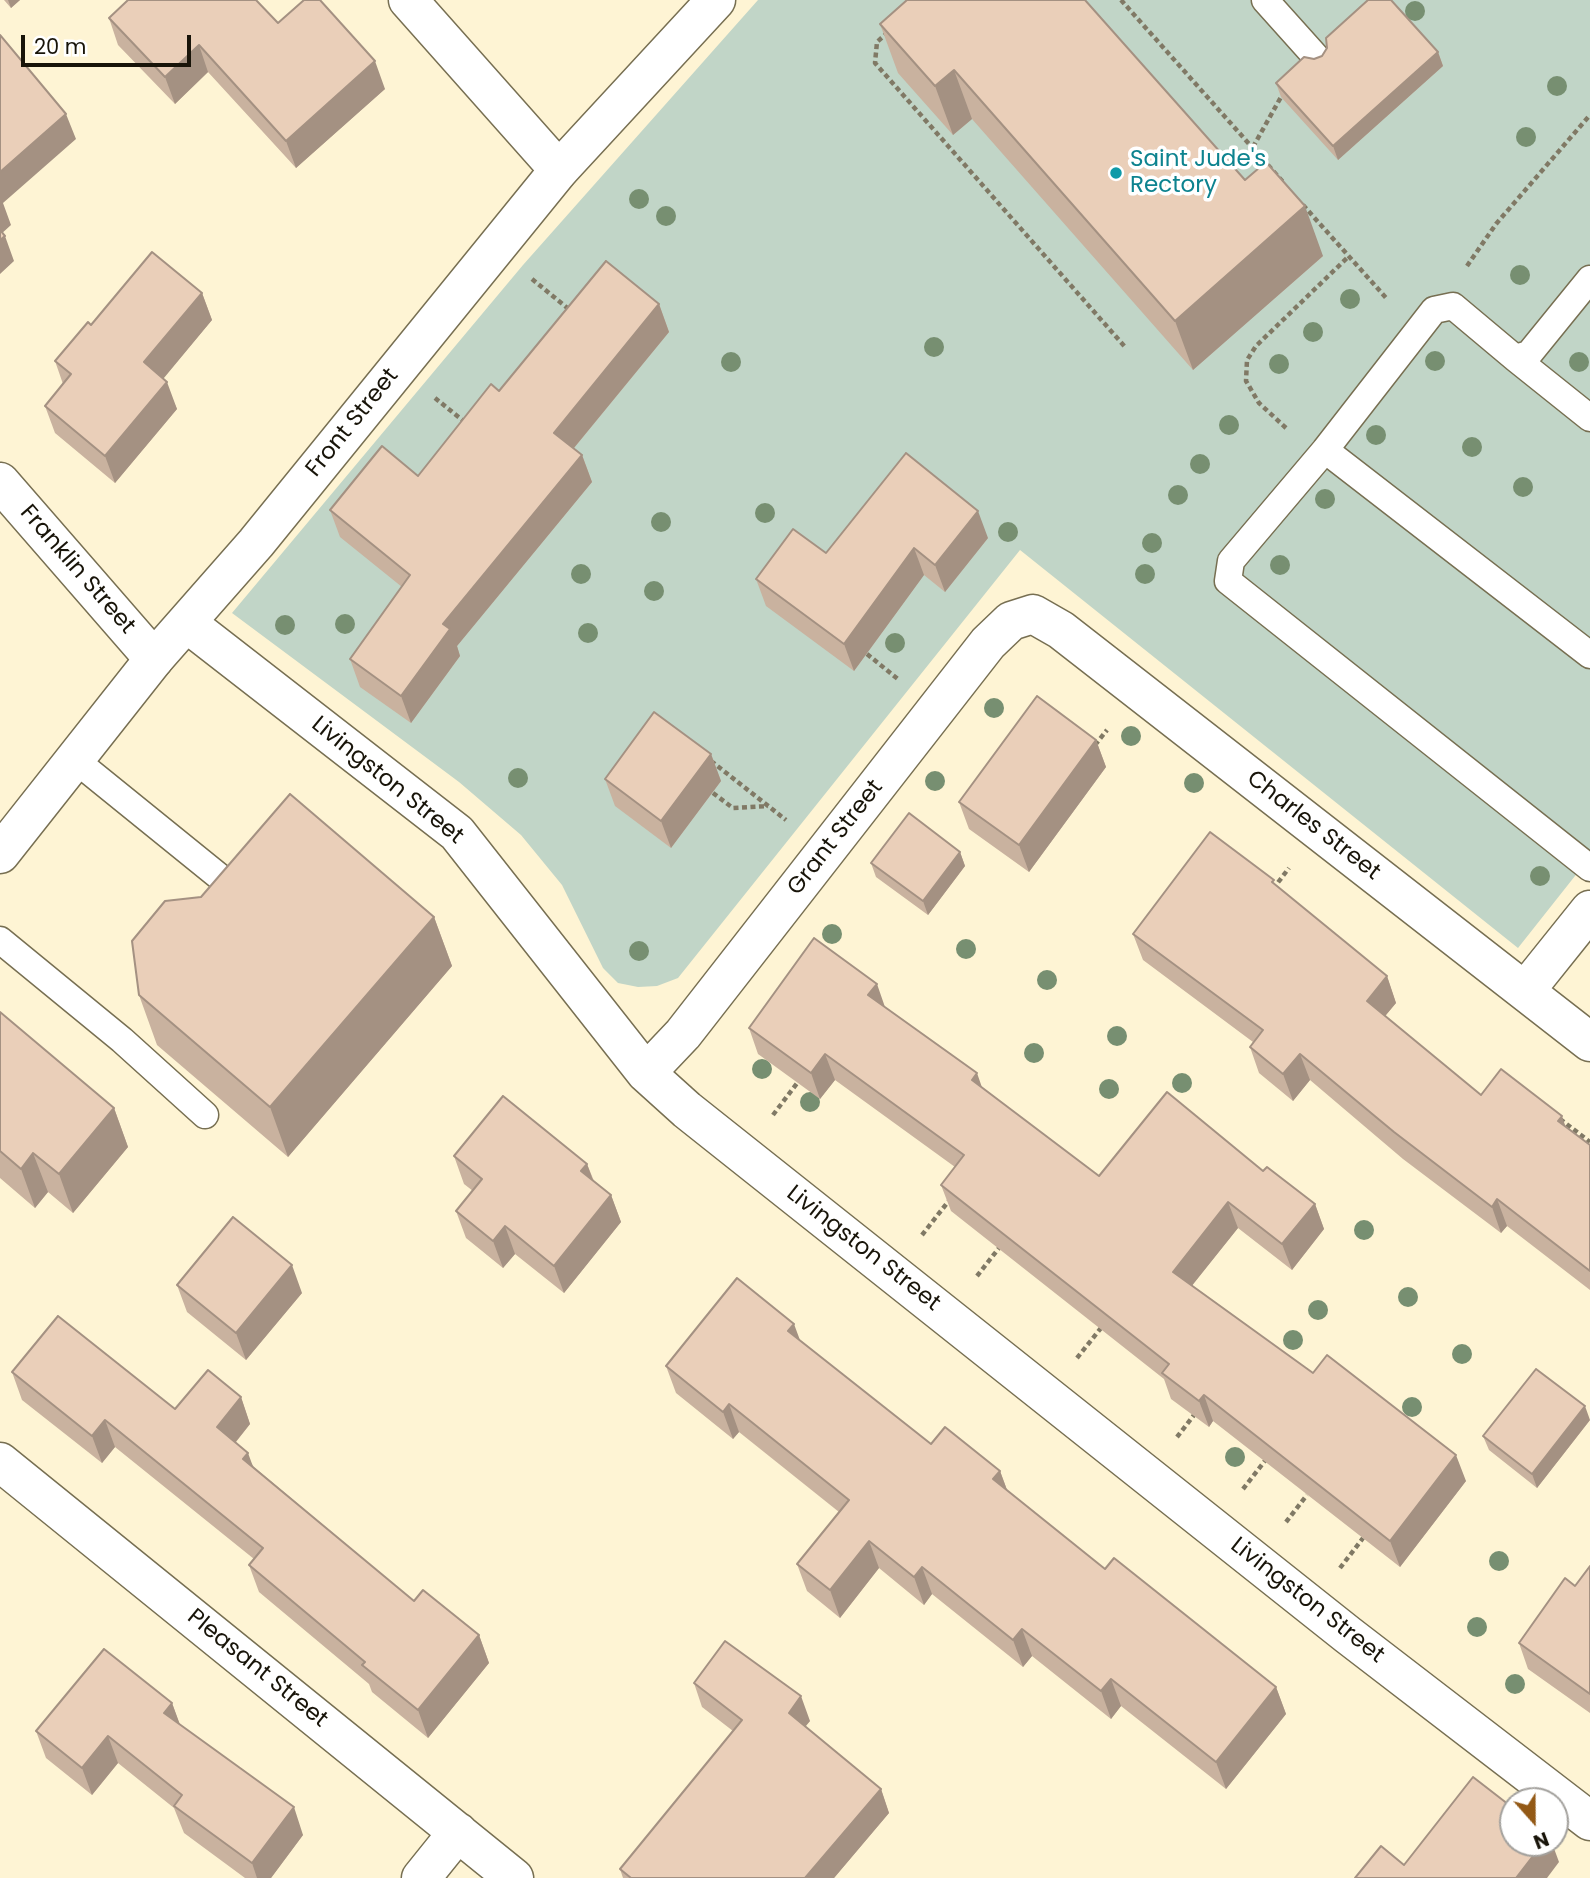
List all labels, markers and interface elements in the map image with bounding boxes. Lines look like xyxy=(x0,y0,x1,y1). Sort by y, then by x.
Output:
scale bar xyxy=(24,21,194,65)
text: 20 m xyxy=(34,32,87,61)
place label: Saint Jude's Rectory xyxy=(1130,146,1266,200)
marker: Saint Jude's Rectory xyxy=(1108,165,1124,181)
street label: Front Street xyxy=(301,363,405,483)
street label: Franklin Street xyxy=(14,500,140,640)
street label: Livingston Street xyxy=(305,711,469,851)
street label: Charles Street xyxy=(1241,765,1385,887)
street label: Grant Street xyxy=(782,775,890,901)
street label: Livingston Street xyxy=(781,1180,945,1318)
street label: Livingston Street xyxy=(1225,1532,1389,1670)
street label: Pleasant Street xyxy=(181,1604,333,1734)
north arrow xyxy=(1499,1787,1569,1857)
text: N xyxy=(1529,1825,1553,1855)

